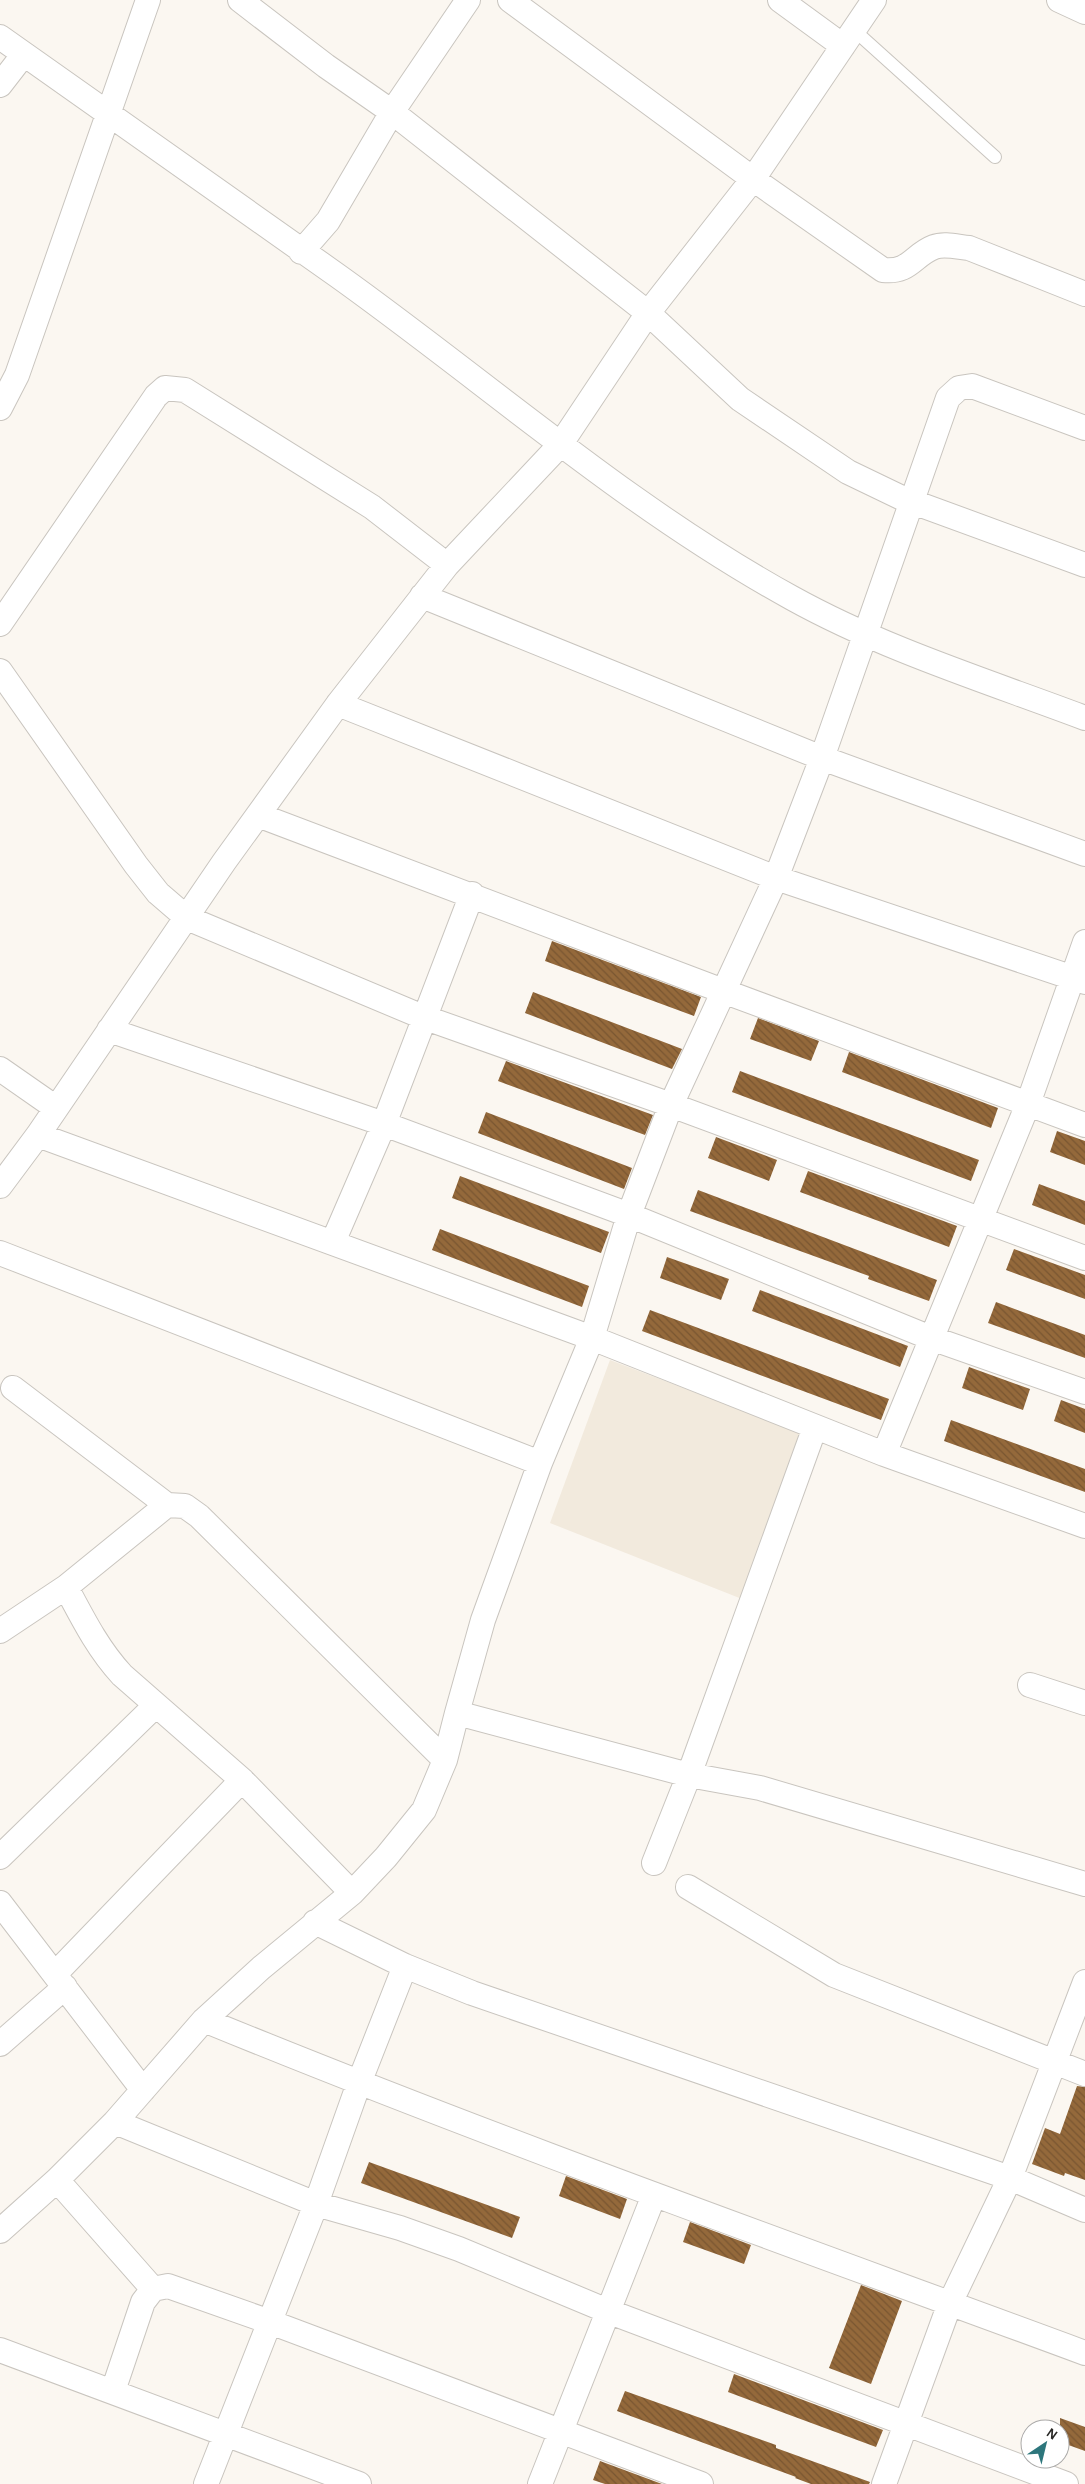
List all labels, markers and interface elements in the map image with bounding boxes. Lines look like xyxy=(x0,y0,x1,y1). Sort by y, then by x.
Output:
north arrow xyxy=(1020,2419,1070,2469)
text: N xyxy=(1044,2426,1060,2443)

